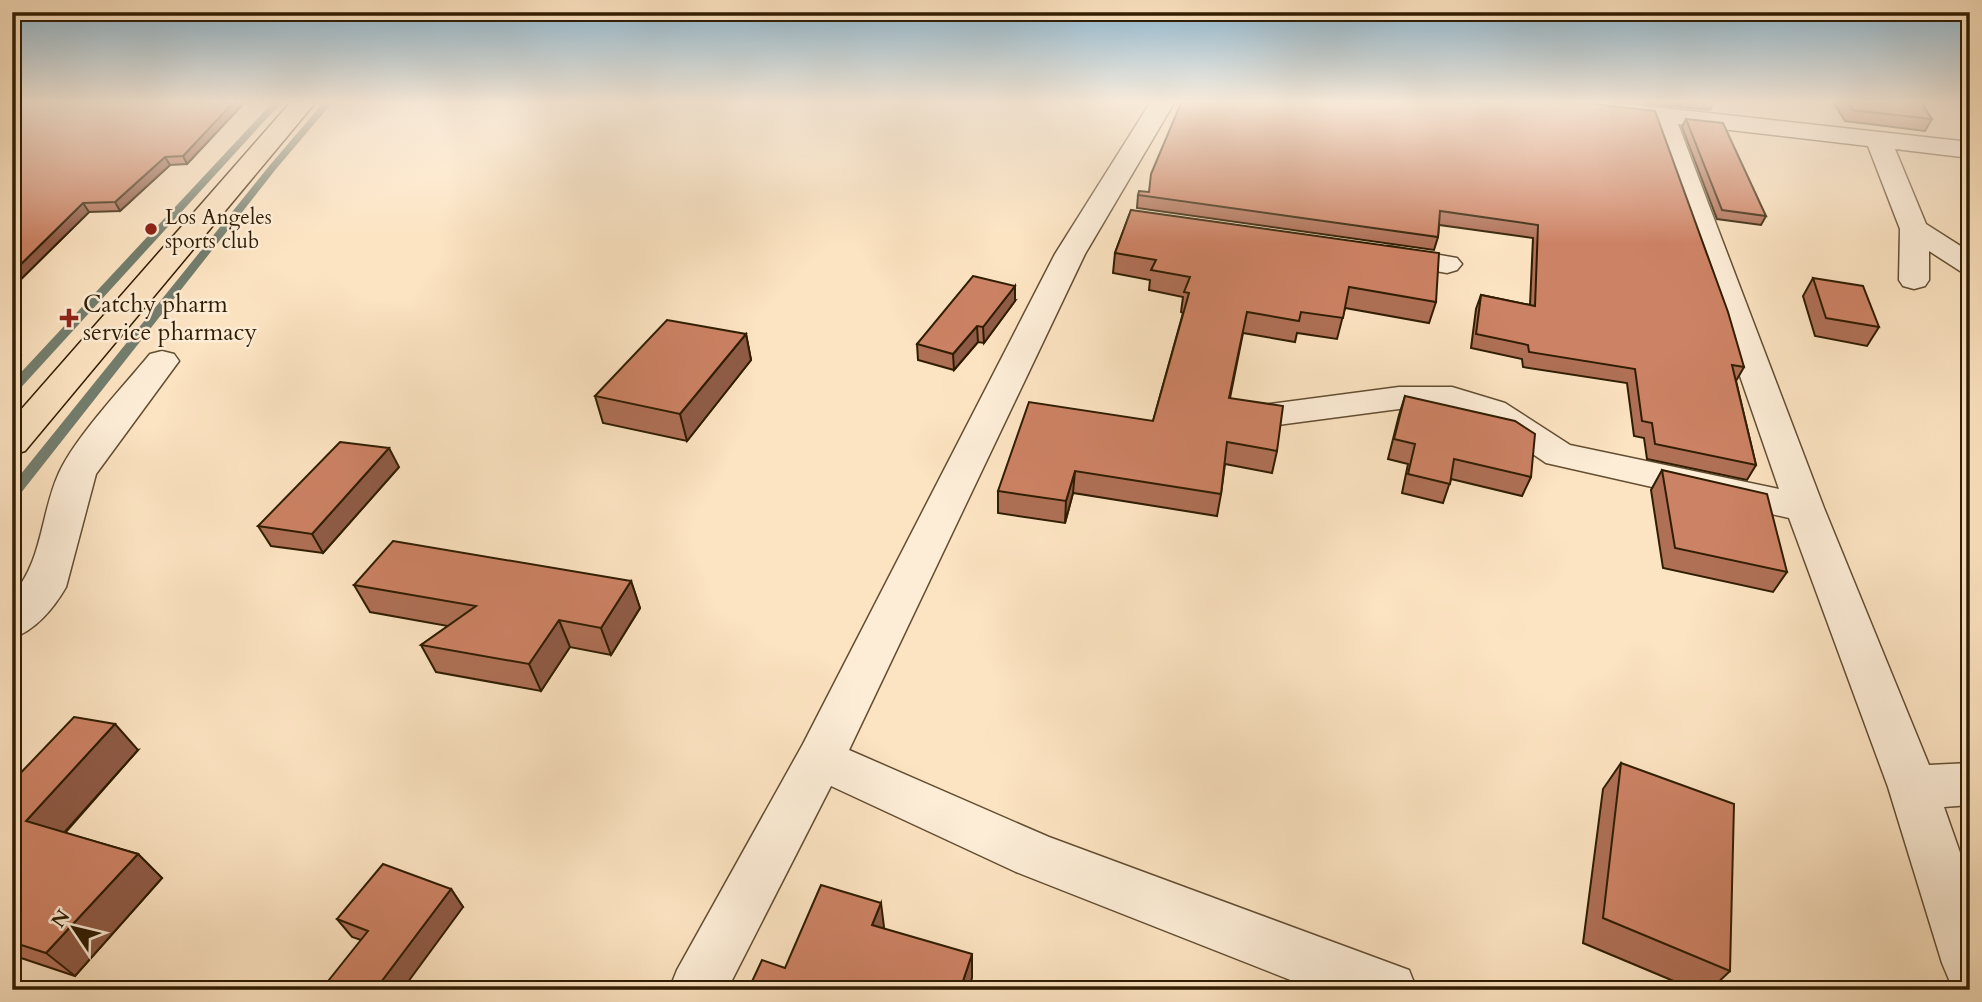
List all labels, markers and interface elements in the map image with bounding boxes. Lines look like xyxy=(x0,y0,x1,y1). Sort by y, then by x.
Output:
place label: Los Angeles sports club xyxy=(165,203,272,256)
marker: Los Angeles sports club xyxy=(143,221,159,237)
place label: Catchy pharm service pharmacy xyxy=(83,288,258,349)
marker: Catchy pharm service pharmacy xyxy=(61,310,77,326)
north arrow xyxy=(38,894,108,964)
text: N xyxy=(46,904,77,933)

